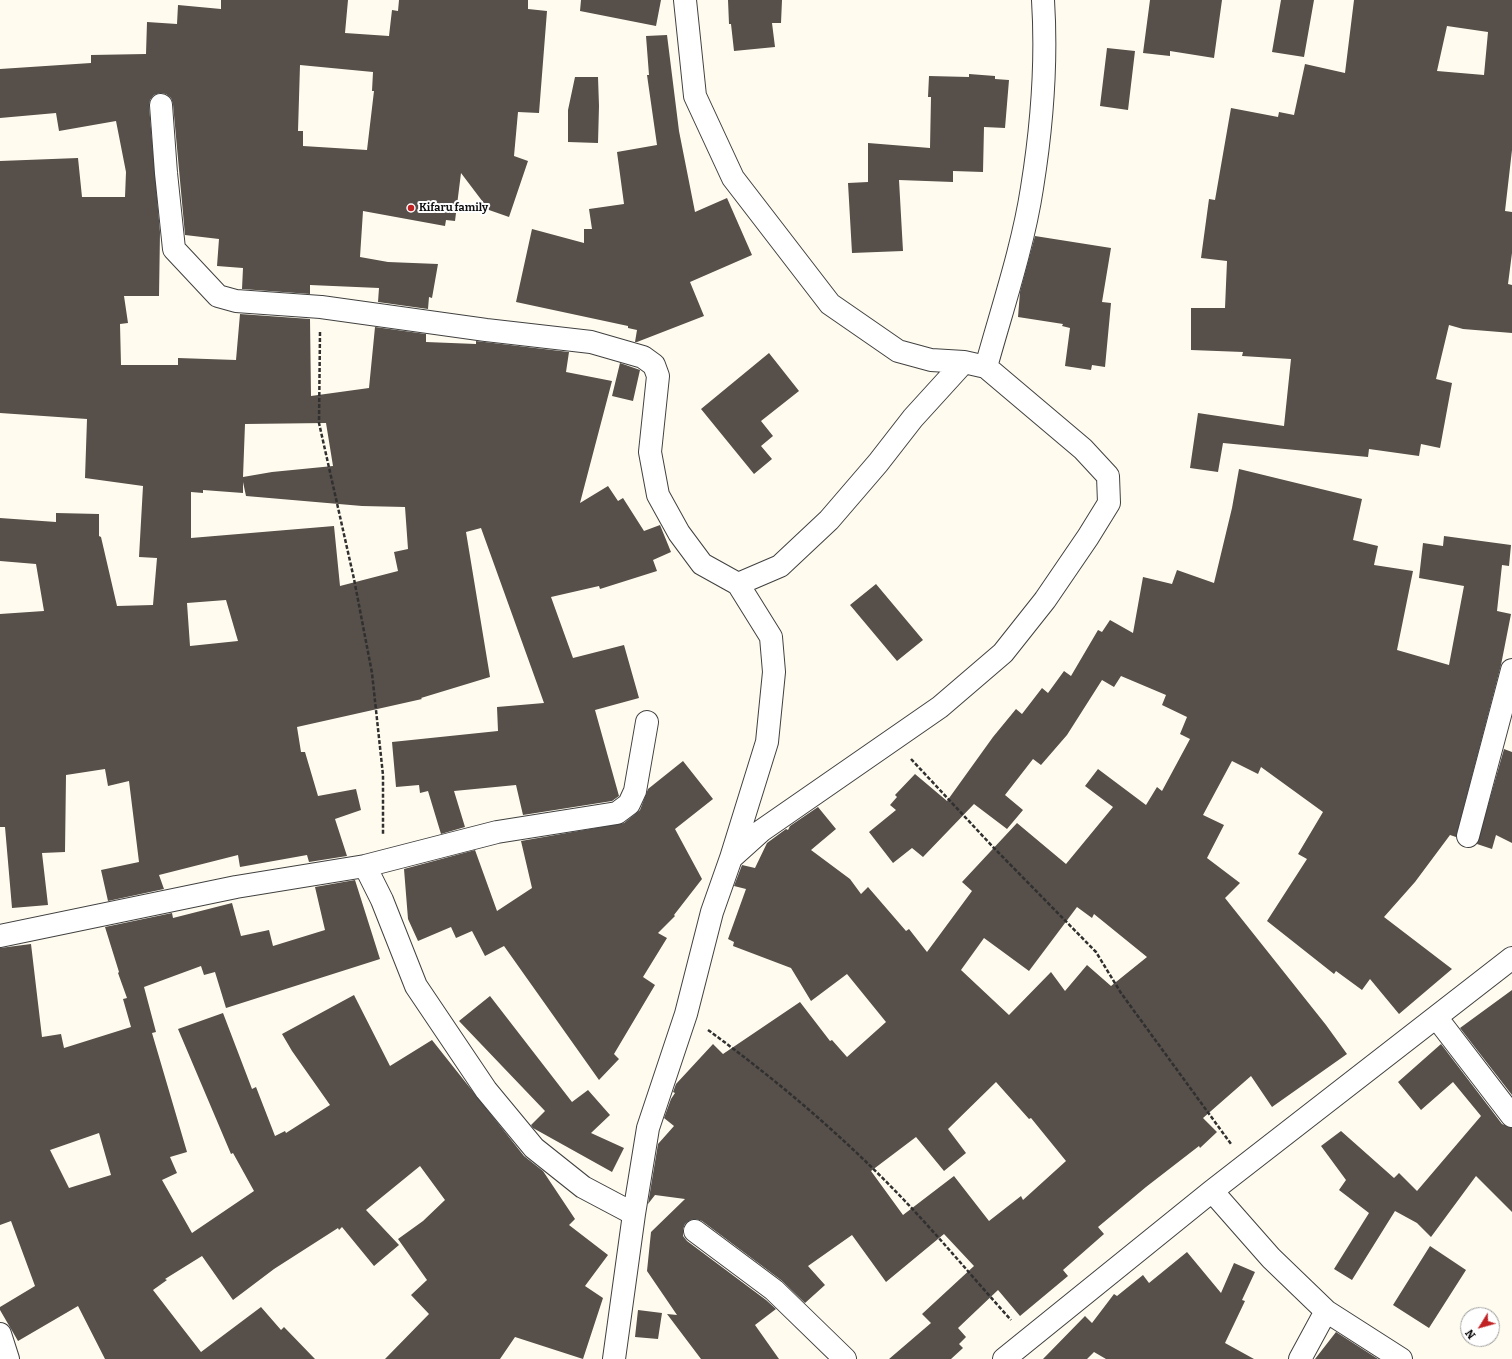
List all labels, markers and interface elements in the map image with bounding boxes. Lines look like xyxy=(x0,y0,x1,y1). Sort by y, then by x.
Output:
place label: Kifaru family xyxy=(419,201,488,215)
marker: Kifaru family xyxy=(406,203,416,213)
north arrow xyxy=(1460,1307,1500,1347)
text: N xyxy=(1463,1327,1479,1341)

